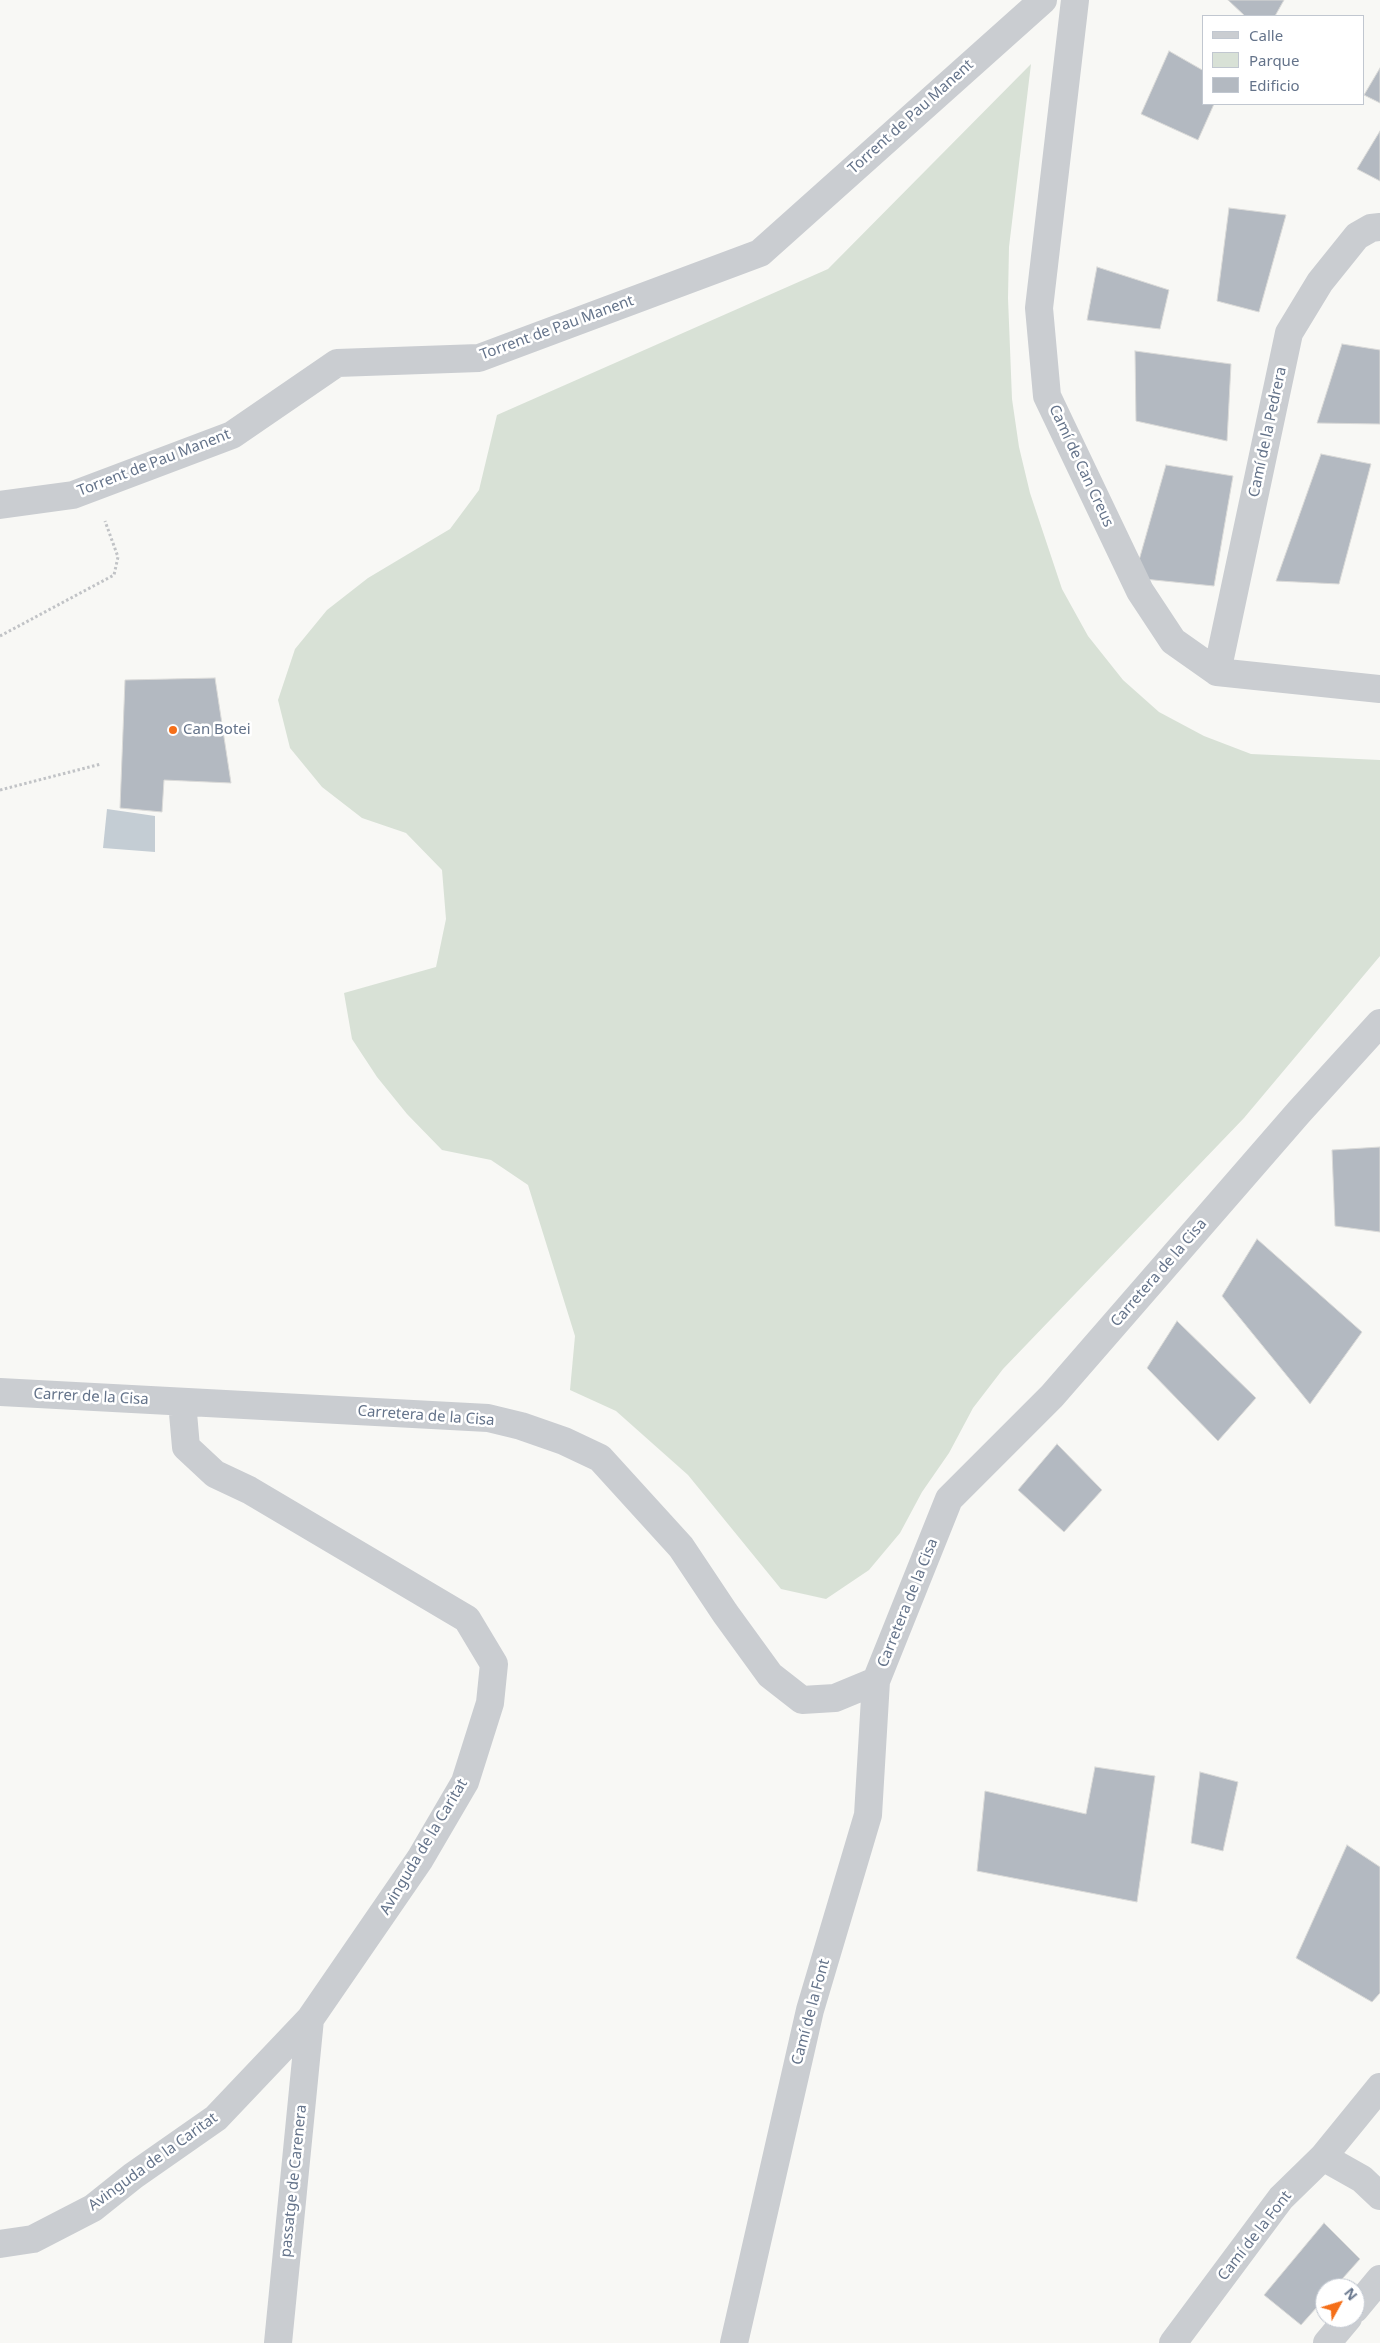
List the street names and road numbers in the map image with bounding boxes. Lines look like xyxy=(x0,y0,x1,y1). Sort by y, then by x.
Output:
street label: Torrent de Pau Manent xyxy=(845,56,977,178)
street label: Torrent de Pau Manent xyxy=(478,292,636,364)
street label: Camí de la Pedrera xyxy=(1245,365,1291,499)
street label: Camí de Can Creus xyxy=(1045,402,1117,530)
street label: Torrent de Pau Manent xyxy=(75,426,233,500)
street label: Carretera de la Cisa xyxy=(1107,1215,1211,1331)
street label: Carrer de la Cisa xyxy=(33,1385,149,1409)
street label: Carretera de la Cisa xyxy=(357,1402,495,1430)
street label: Carretera de la Cisa xyxy=(874,1536,942,1670)
street label: Avinguda de la Caritat xyxy=(376,1776,472,1918)
street label: Camí de la Font xyxy=(788,1957,834,2067)
street label: passatge de Carenera xyxy=(277,2104,311,2258)
street label: Avinguda de la Caritat xyxy=(85,2109,221,2215)
street label: Camí de la Font xyxy=(1214,2188,1296,2284)

